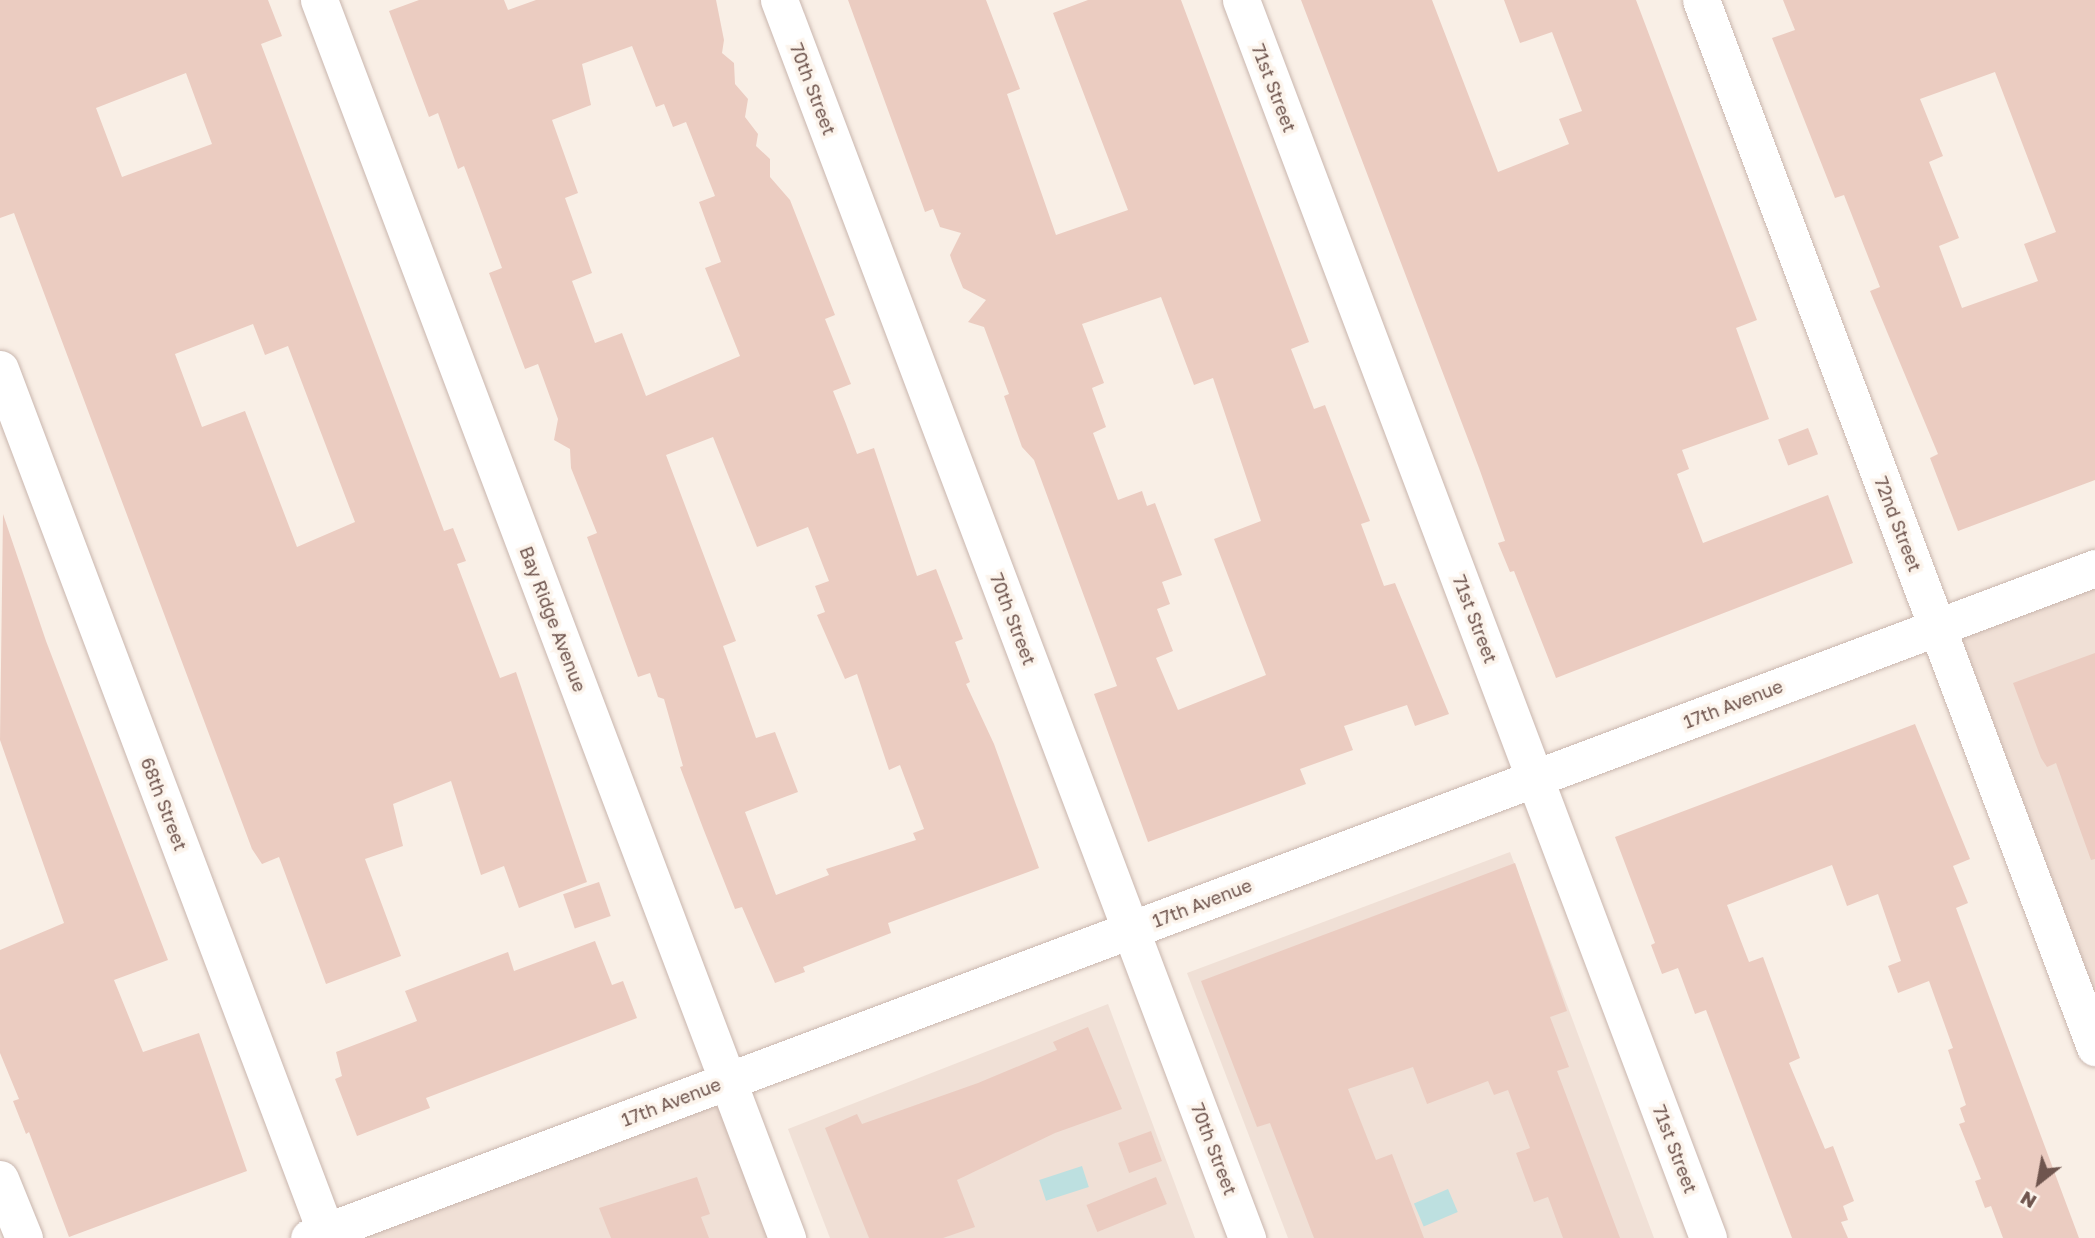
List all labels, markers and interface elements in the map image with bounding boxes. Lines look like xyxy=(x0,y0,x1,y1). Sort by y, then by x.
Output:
street label: 70th Street xyxy=(786,40,840,138)
street label: 71st Street xyxy=(1247,41,1301,135)
street label: 72nd Street xyxy=(1870,473,1926,575)
street label: Bay Ridge Avenue xyxy=(515,543,591,695)
street label: 70th Street xyxy=(986,570,1040,668)
street label: 71st Street xyxy=(1448,572,1502,666)
street label: 17th Avenue xyxy=(1680,675,1786,733)
street label: 68th Street xyxy=(136,754,192,854)
street label: 17th Avenue xyxy=(1149,874,1255,932)
street label: 17th Avenue xyxy=(618,1073,724,1131)
street label: 70th Street xyxy=(1187,1100,1241,1198)
street label: 71st Street xyxy=(1648,1102,1702,1196)
north arrow xyxy=(2004,1147,2074,1217)
text: N xyxy=(2016,1187,2040,1214)

